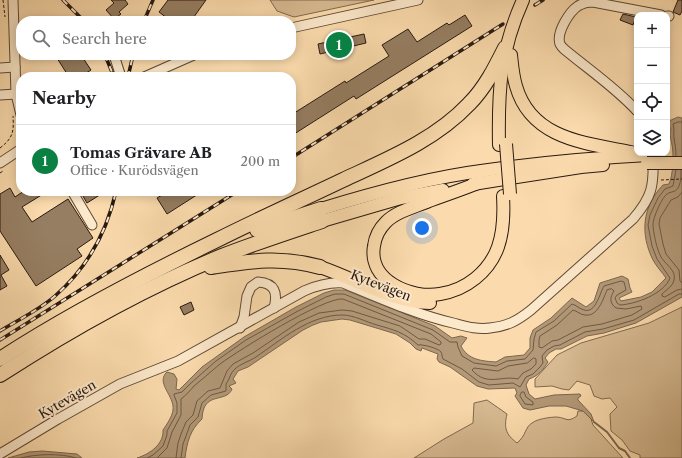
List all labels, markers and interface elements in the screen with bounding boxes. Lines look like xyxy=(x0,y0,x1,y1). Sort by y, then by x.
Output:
map controls xyxy=(634,12,670,156)
button: + xyxy=(634,12,670,48)
search box xyxy=(16,16,296,60)
icon: search xyxy=(30,27,52,49)
text: Search here xyxy=(62,29,147,48)
pin: 1 xyxy=(326,30,352,60)
button: − xyxy=(634,48,670,84)
button: locate xyxy=(634,84,670,120)
text: Nearby xyxy=(32,88,96,108)
button: layers xyxy=(634,120,670,156)
text: Tomas Grävare AB xyxy=(70,143,212,162)
text: 1 xyxy=(42,153,48,169)
text: 200 m xyxy=(240,153,280,169)
text: Office · Kurödsvägen xyxy=(70,162,199,178)
your location xyxy=(412,218,432,238)
street label: Kytevägen xyxy=(348,266,414,304)
street label: Kytevägen xyxy=(35,376,99,422)

